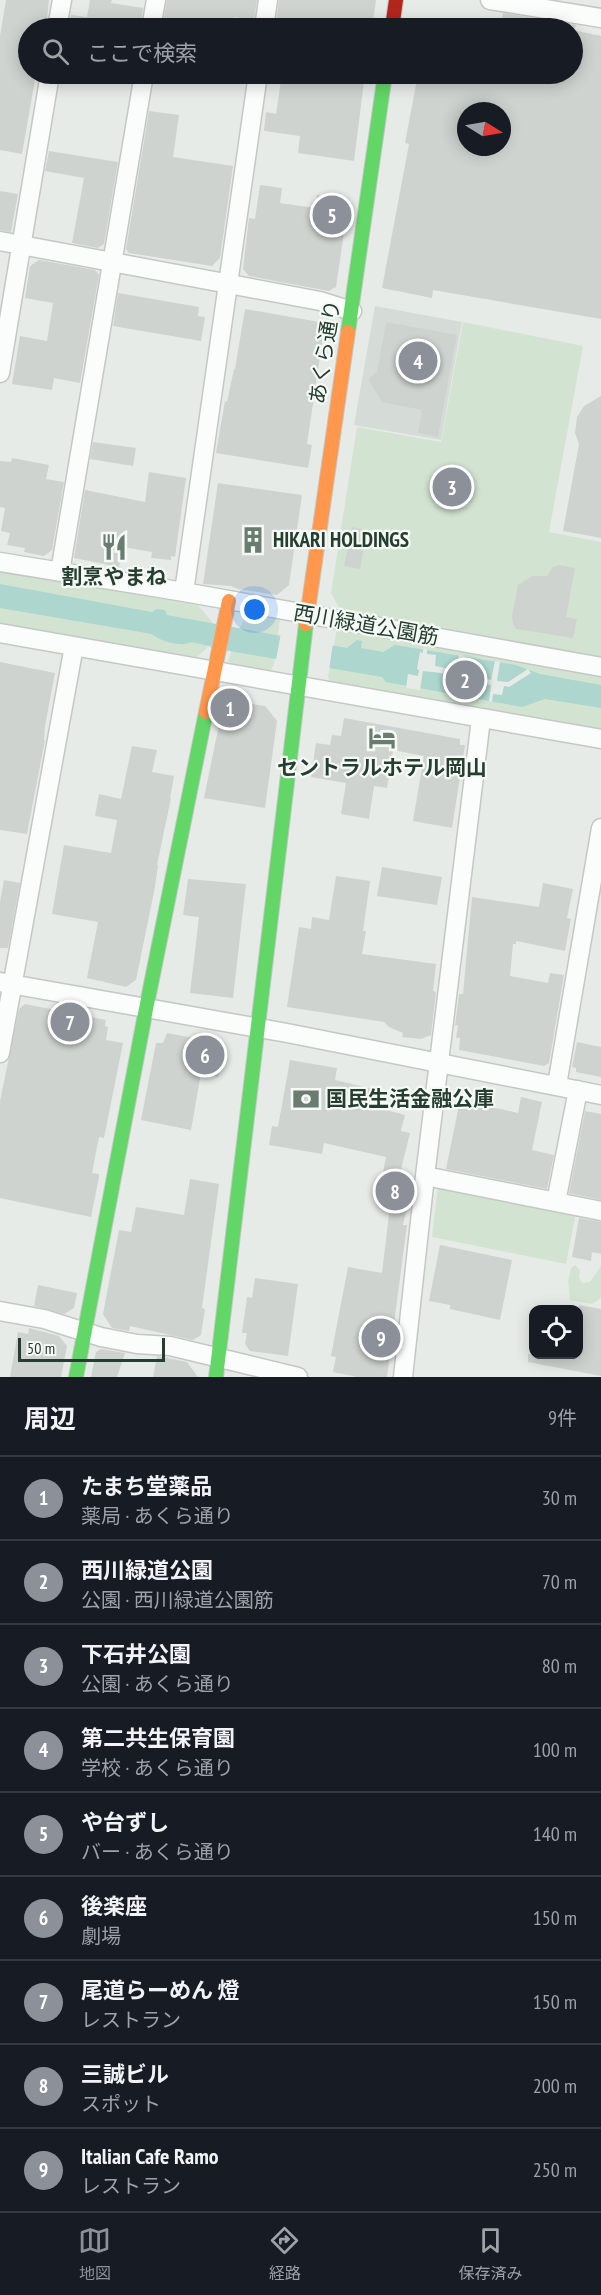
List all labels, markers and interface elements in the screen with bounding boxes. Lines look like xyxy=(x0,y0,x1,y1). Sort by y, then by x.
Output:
search box xyxy=(18,18,583,84)
icon: search xyxy=(39,35,72,68)
text: ここで検索 xyxy=(87,39,197,67)
north arrow xyxy=(457,102,511,156)
pin: 5 xyxy=(312,192,352,238)
street label: あくら通り xyxy=(303,298,346,406)
pin: 4 xyxy=(398,338,438,384)
pin: 3 xyxy=(432,464,472,510)
building icon: HIKARI HOLDINGS xyxy=(238,525,268,555)
place label: HIKARI HOLDINGS xyxy=(273,526,409,553)
restaurant icon: 割烹やまね xyxy=(99,532,129,562)
place label: 割烹やまね xyxy=(62,563,167,590)
your location xyxy=(240,595,269,624)
street label: 西川緑道公園筋 xyxy=(291,598,441,651)
pin: 2 xyxy=(446,658,484,702)
pin: 1 xyxy=(210,686,250,730)
hotel icon: セントラルホテル岡山 xyxy=(367,723,397,753)
place label: セントラルホテル岡山 xyxy=(277,754,487,781)
pin: 7 xyxy=(50,1000,90,1044)
pin: 6 xyxy=(186,1032,224,1078)
bank icon: 国民生活金融公庫 xyxy=(291,1084,321,1114)
place label: 国民生活金融公庫 xyxy=(326,1085,494,1112)
pin: 8 xyxy=(376,1168,414,1214)
map controls xyxy=(529,1305,583,1359)
button: locate xyxy=(529,1305,583,1359)
pin: 9 xyxy=(362,1316,400,1360)
scale bar xyxy=(18,1335,165,1362)
text: 50 m xyxy=(27,1338,55,1358)
text: 周辺 xyxy=(24,1402,76,1435)
text: 9件 xyxy=(548,1405,577,1431)
text: たまち堂薬品 xyxy=(81,1472,212,1500)
text: 1 xyxy=(39,1485,48,1511)
text: 30 m xyxy=(542,1485,577,1511)
text: 薬局 · あくら通り xyxy=(81,1503,234,1529)
text: 西川緑道公園 xyxy=(81,1556,213,1584)
text: 2 xyxy=(39,1569,48,1595)
text: 70 m xyxy=(542,1569,577,1595)
text: 公園 · 西川緑道公園筋 xyxy=(81,1587,274,1613)
text: 下石井公園 xyxy=(81,1640,191,1668)
text: 3 xyxy=(39,1653,48,1679)
text: 80 m xyxy=(542,1653,577,1679)
text: 公園 · あくら通り xyxy=(81,1671,234,1697)
text: 第二共生保育園 xyxy=(81,1724,235,1752)
text: 4 xyxy=(39,1737,48,1763)
text: 100 m xyxy=(533,1737,577,1763)
text: 学校 · あくら通り xyxy=(81,1755,234,1781)
text: や台ずし xyxy=(81,1808,169,1836)
text: 5 xyxy=(39,1821,48,1847)
text: 140 m xyxy=(533,1821,577,1847)
text: バー · あくら通り xyxy=(81,1839,234,1865)
text: 後楽座 xyxy=(81,1892,147,1920)
text: 6 xyxy=(39,1905,48,1931)
text: 150 m xyxy=(533,1905,577,1931)
text: 劇場 xyxy=(81,1923,121,1949)
text: 尾道らーめん 燈 xyxy=(81,1976,240,2004)
text: 7 xyxy=(39,1989,48,2015)
text: 150 m xyxy=(533,1989,577,2015)
text: レストラン xyxy=(81,2007,181,2033)
text: 三誠ビル xyxy=(81,2060,169,2088)
text: 8 xyxy=(39,2073,48,2099)
text: 200 m xyxy=(533,2073,577,2099)
text: スポット xyxy=(81,2091,161,2117)
text: Italian Cafe Ramo xyxy=(81,2142,219,2170)
text: 9 xyxy=(39,2157,48,2183)
text: 250 m xyxy=(533,2157,577,2183)
text: レストラン xyxy=(81,2173,181,2199)
tab: 地図 xyxy=(78,2224,111,2284)
tab: 経路 xyxy=(268,2224,301,2284)
tab: 保存済み xyxy=(458,2224,522,2284)

